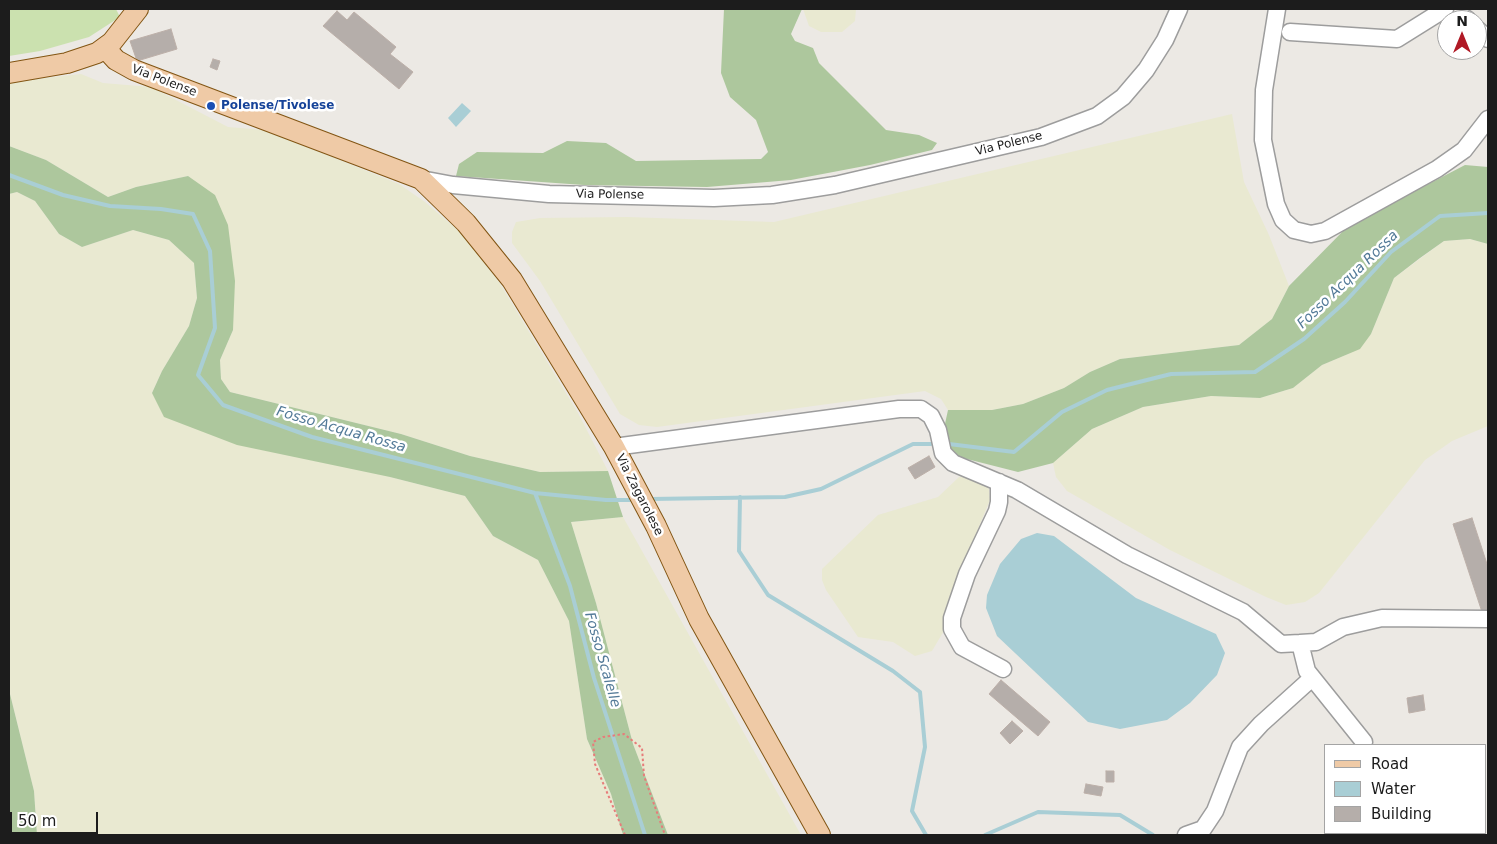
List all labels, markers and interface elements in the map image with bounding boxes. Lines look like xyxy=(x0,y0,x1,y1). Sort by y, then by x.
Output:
north arrow xyxy=(1437,10,1487,60)
text: N xyxy=(1456,13,1468,29)
street label: Via Polense xyxy=(129,62,199,100)
place label: Polense/Tivolese xyxy=(221,99,334,113)
marker: Polense/Tivolese xyxy=(205,100,217,112)
street label: Via Polense xyxy=(974,129,1044,159)
street label: Via Polense xyxy=(576,187,644,203)
water label: Fosso Acqua Rossa xyxy=(1294,228,1402,332)
water label: Fosso Acqua Rossa xyxy=(274,403,408,457)
street label: Via Zagarolese xyxy=(612,452,666,538)
water label: Fosso Scalelle xyxy=(580,610,624,710)
legend xyxy=(1324,744,1487,834)
text: Road xyxy=(1371,755,1409,773)
text: Water xyxy=(1371,780,1415,798)
scale bar xyxy=(12,802,100,834)
text: Building xyxy=(1371,805,1432,823)
text: 50 m xyxy=(18,812,56,830)

